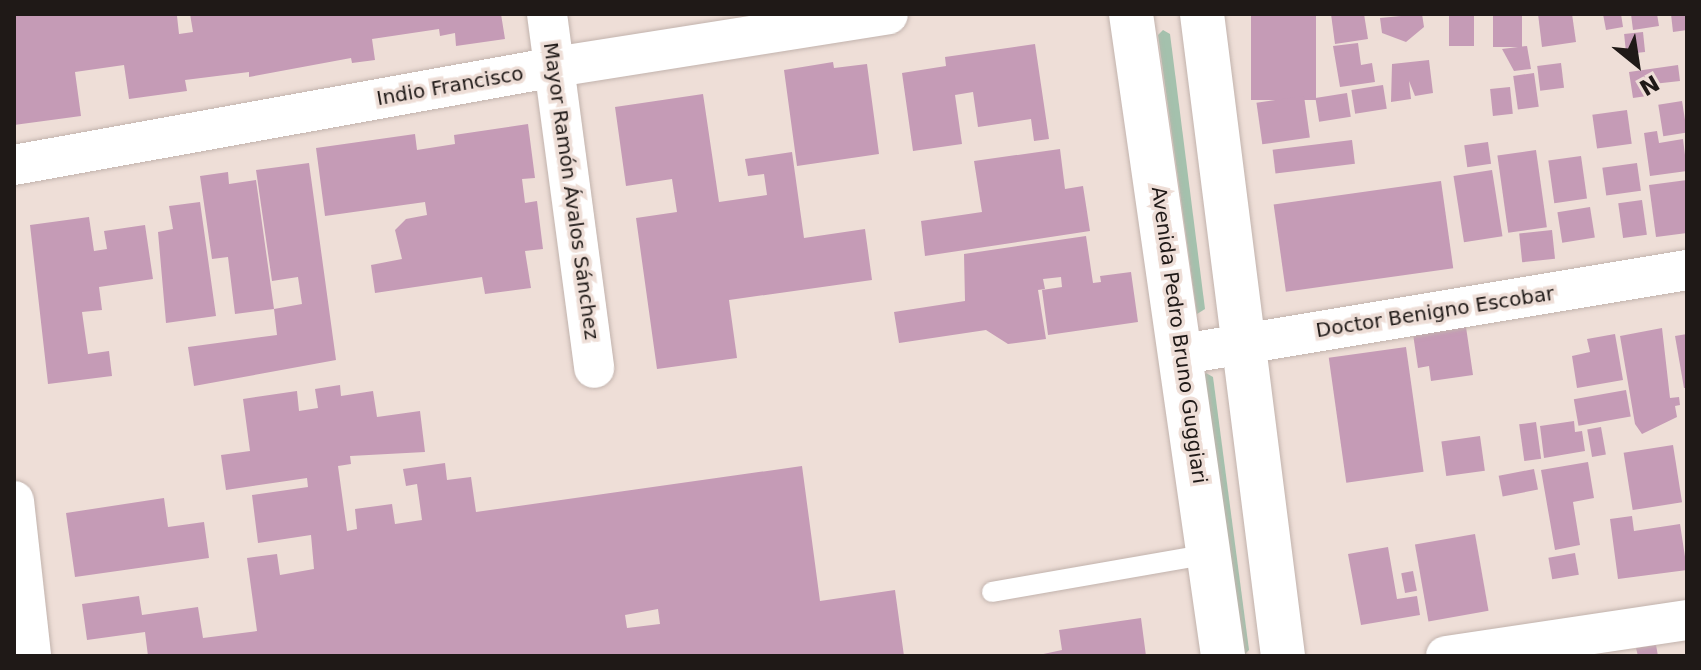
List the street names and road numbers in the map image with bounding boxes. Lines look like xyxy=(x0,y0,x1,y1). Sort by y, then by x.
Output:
street label: Mayor Ramón Ávalos Sánchez xyxy=(538,41,604,341)
street label: Indio Francisco xyxy=(375,61,525,111)
street label: Avenida Pedro Bruno Guggiari xyxy=(1146,185,1212,485)
street label: Doctor Benigno Escobar xyxy=(1314,281,1556,343)

